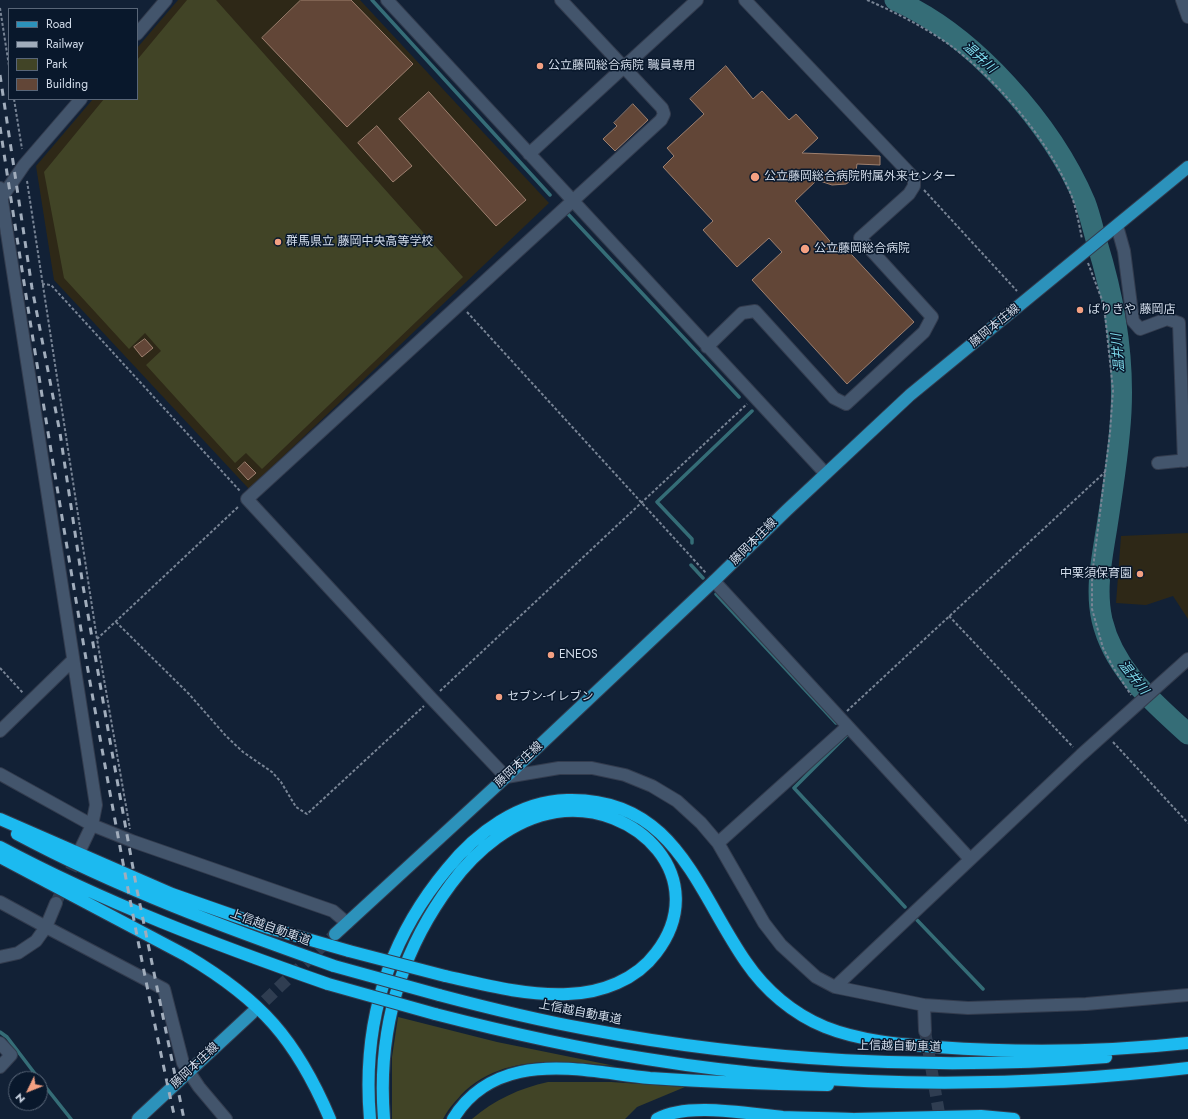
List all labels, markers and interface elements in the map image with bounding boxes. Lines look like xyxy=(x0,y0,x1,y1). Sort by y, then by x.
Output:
legend xyxy=(8,8,138,100)
text: Road xyxy=(46,15,72,33)
text: Railway xyxy=(46,35,84,53)
water label: 温井川 xyxy=(959,39,999,77)
text: Park xyxy=(46,55,67,73)
place label: 公立藤岡総合病院 職員専用 xyxy=(548,59,696,73)
marker: 公立藤岡総合病院 職員専用 xyxy=(535,61,545,71)
text: Building xyxy=(46,75,88,93)
place label: 公立藤岡総合病院附属外来センター xyxy=(764,170,956,184)
marker: 公立藤岡総合病院附属外来センター xyxy=(749,171,761,183)
place label: 群馬県立 藤岡中央高等学校 xyxy=(286,235,434,249)
marker: 群馬県立 藤岡中央高等学校 xyxy=(273,237,283,247)
place label: 公立藤岡総合病院 xyxy=(814,242,910,256)
marker: 公立藤岡総合病院 xyxy=(799,243,811,255)
street label: 藤岡本庄線 xyxy=(967,302,1023,350)
place label: ばりきや 藤岡店 xyxy=(1088,303,1176,317)
marker: ばりきや 藤岡店 xyxy=(1075,305,1085,315)
water label: 温井川 xyxy=(1110,333,1128,373)
street label: 藤岡本庄線 xyxy=(728,516,780,568)
place label: 中栗須保育園 xyxy=(1060,567,1132,581)
marker: 中栗須保育園 xyxy=(1135,569,1145,579)
place label: ENEOS xyxy=(559,648,598,662)
marker: ENEOS xyxy=(546,650,556,660)
water label: 温井川 xyxy=(1115,658,1151,698)
place label: セブン-イレブン xyxy=(507,690,594,704)
marker: セブン-イレブン xyxy=(494,692,504,702)
street label: 藤岡本庄線 xyxy=(492,739,546,791)
street label: 上信越自動車道 xyxy=(228,907,312,949)
street label: 上信越自動車道 xyxy=(537,998,623,1028)
street label: 上信越自動車道 xyxy=(857,1039,941,1055)
street label: 藤岡本庄線 xyxy=(168,1040,222,1092)
north arrow xyxy=(8,1071,48,1111)
text: N xyxy=(11,1090,29,1107)

